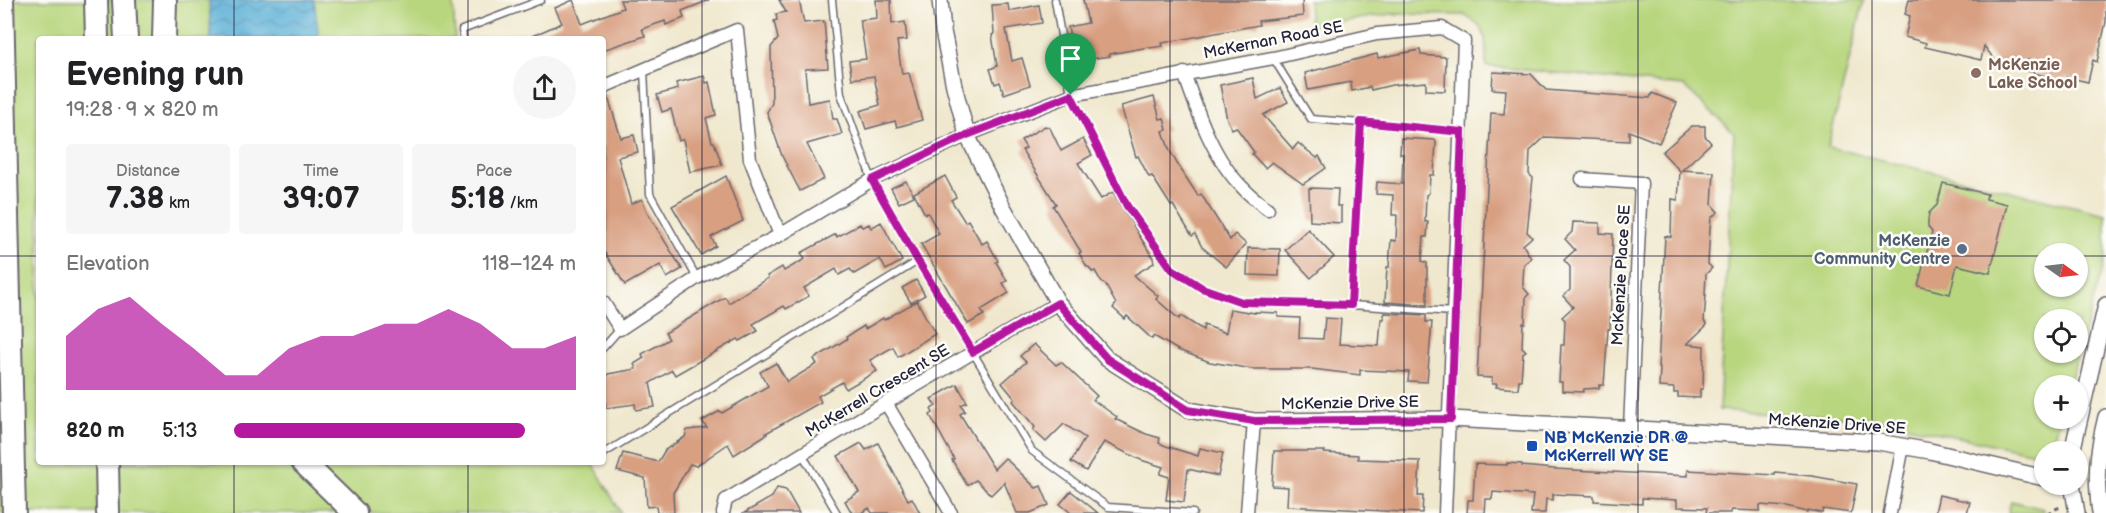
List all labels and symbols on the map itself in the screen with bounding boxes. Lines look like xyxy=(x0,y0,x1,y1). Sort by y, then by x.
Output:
street label: McKernan Road SE xyxy=(1202,18,1345,63)
pin xyxy=(1045,33,1096,95)
place label: McKenzie Lake School xyxy=(1988,56,2077,93)
marker: McKenzie Lake School xyxy=(1969,66,1983,80)
street label: McKenzie Place SE xyxy=(1608,204,1635,346)
place label: McKenzie Community Centre xyxy=(1814,232,1950,269)
marker: McKenzie Community Centre xyxy=(1955,242,1969,256)
north arrow xyxy=(2034,243,2088,297)
street label: McKerrell Crescent SE xyxy=(802,341,953,442)
street label: McKenzie Drive SE xyxy=(1281,393,1419,414)
street label: McKenzie Drive SE xyxy=(1767,410,1906,439)
place label: NB McKenzie DR @ McKerrell WY SE xyxy=(1544,429,1689,466)
marker: NB McKenzie DR @ McKerrell WY SE xyxy=(1525,439,1539,453)

